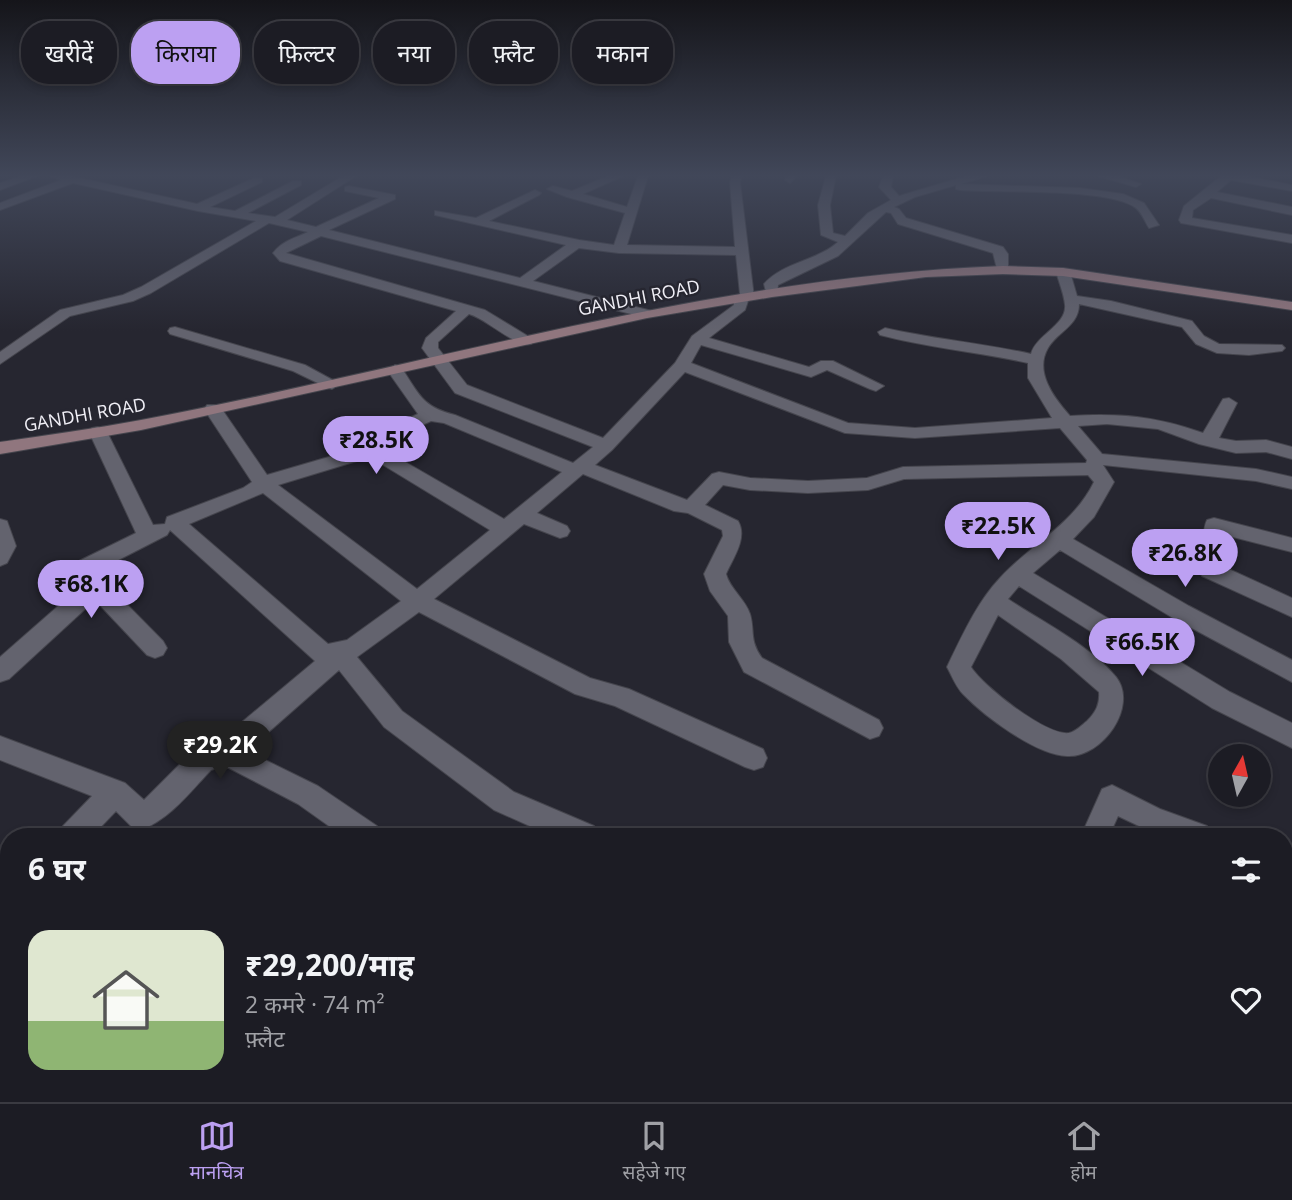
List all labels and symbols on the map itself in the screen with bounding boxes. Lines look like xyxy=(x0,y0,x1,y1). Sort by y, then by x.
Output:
street label: GANDHI ROAD xyxy=(576,273,702,321)
street label: GANDHI ROAD xyxy=(22,391,148,437)
pin: ₹28.5K xyxy=(319,416,433,476)
pin: ₹22.5K xyxy=(941,503,1055,562)
pin: ₹26.8K xyxy=(1128,530,1242,589)
pin: ₹68.1K xyxy=(34,560,148,620)
pin: ₹66.5K xyxy=(1085,618,1199,678)
pin: ₹29.2K xyxy=(163,722,277,781)
north arrow xyxy=(1208,744,1270,807)

